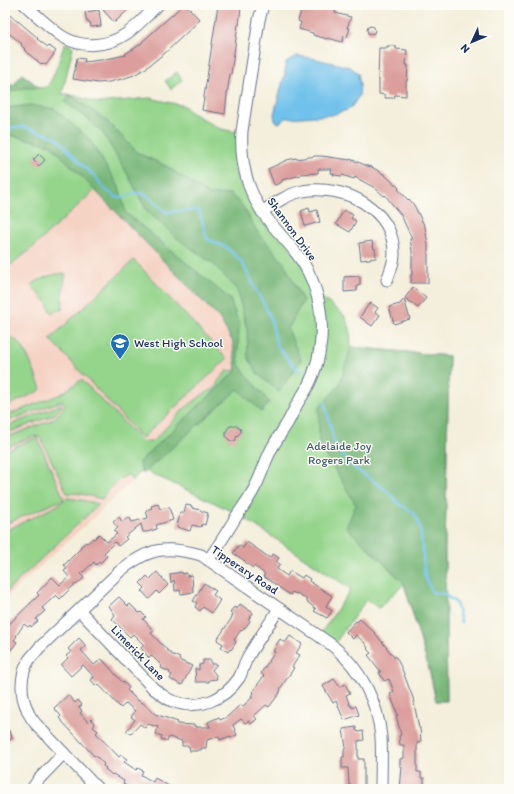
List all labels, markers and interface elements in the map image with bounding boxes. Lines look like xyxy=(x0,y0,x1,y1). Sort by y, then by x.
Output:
north arrow xyxy=(452,22,492,62)
text: N xyxy=(458,41,472,56)
street label: Shannon Drive xyxy=(264,195,320,264)
school or university icon: West High School xyxy=(109,332,131,360)
place label: West High School xyxy=(134,336,224,350)
park label: Adelaide Joy Rogers Park xyxy=(307,439,372,467)
street label: Tipperary Road xyxy=(209,542,281,598)
street label: Limerick Lane xyxy=(108,622,168,684)

